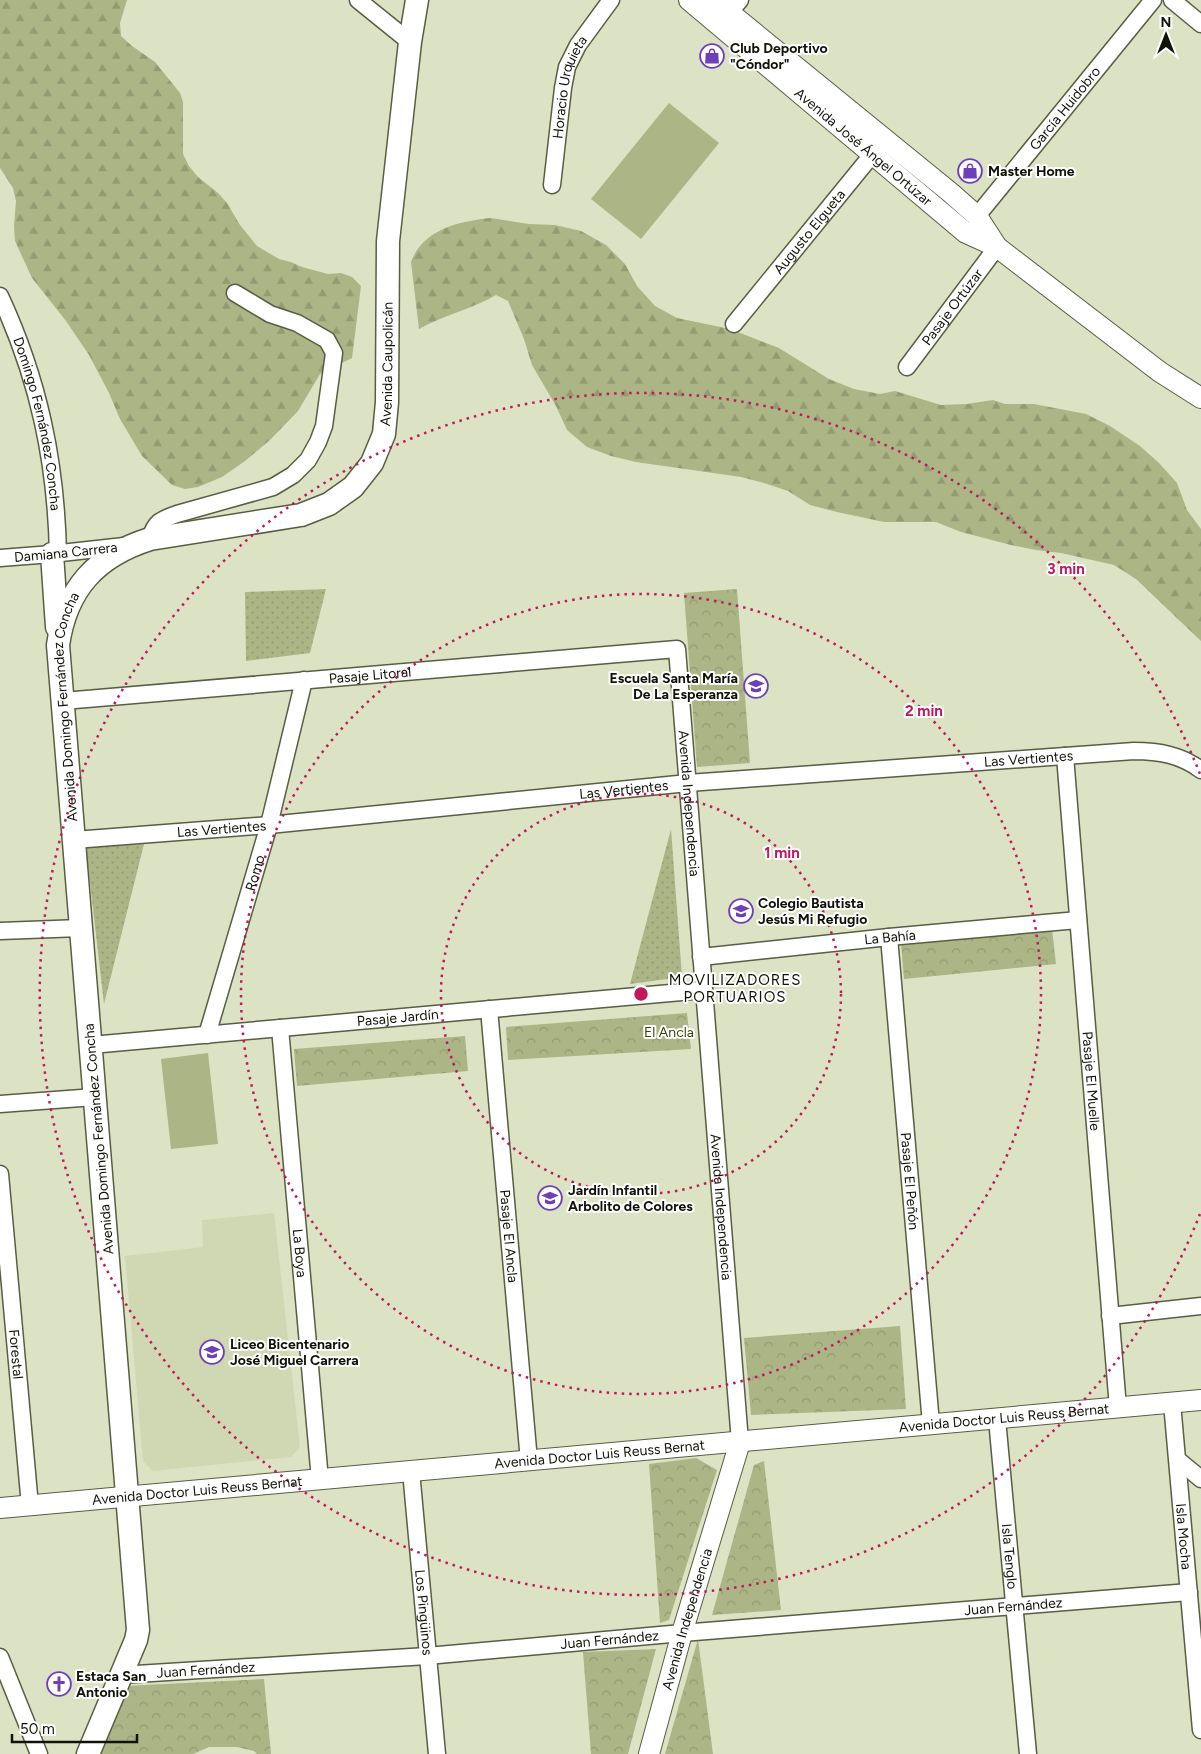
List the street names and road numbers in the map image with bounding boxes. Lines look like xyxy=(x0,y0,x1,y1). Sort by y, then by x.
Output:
street label: Horacio Urquieta xyxy=(549,32,591,140)
street label: García Huidobro xyxy=(1026,63,1104,154)
street label: Avenida José Ángel Ortúzar xyxy=(791,84,936,210)
street label: Augusto Elgueta xyxy=(770,186,849,278)
street label: Pasaje Ortúzar xyxy=(918,265,986,349)
street label: Avenida Caupolicán xyxy=(376,302,396,427)
street label: Domingo Fernández Concha xyxy=(10,335,64,511)
street label: Damiana Carrera xyxy=(13,538,118,565)
street label: Avenida Domingo Fernández Concha xyxy=(49,589,83,822)
street label: Pasaje Litoral xyxy=(328,663,412,687)
street label: Avenida Independencia xyxy=(675,729,704,877)
street label: Las Vertientes xyxy=(983,747,1074,770)
street label: Las Vertientes xyxy=(578,777,669,802)
street label: Las Vertientes xyxy=(176,817,267,841)
street label: Romo xyxy=(241,853,268,893)
street label: La Bahía xyxy=(863,926,916,948)
street label: Pasaje Jardín xyxy=(356,1005,440,1030)
street label: Avenida Domingo Fernández Concha xyxy=(80,1023,118,1255)
street label: Pasaje El Muelle xyxy=(1079,1031,1104,1132)
street label: Pasaje El Peñón xyxy=(897,1132,923,1231)
street label: Avenida Independencia xyxy=(707,1133,736,1281)
street label: Pasaje El Ancla xyxy=(497,1189,522,1284)
street label: La Boya xyxy=(289,1228,311,1278)
street label: Forestal xyxy=(6,1329,27,1380)
street label: Avenida Doctor Luis Reuss Bernat xyxy=(898,1400,1110,1436)
street label: Avenida Doctor Luis Reuss Bernat xyxy=(494,1436,706,1472)
street label: Avenida Doctor Luis Reuss Bernat xyxy=(91,1472,303,1508)
street label: Isla Mocha xyxy=(1172,1503,1195,1570)
street label: Isla Tenglo xyxy=(998,1523,1021,1590)
street label: Avenida Independencia xyxy=(658,1546,716,1692)
street label: Los Pingüinos xyxy=(412,1569,436,1656)
street label: Juan Fernández xyxy=(963,1594,1063,1619)
street label: Juan Fernández xyxy=(560,1627,660,1652)
street label: Juan Fernández xyxy=(156,1658,256,1681)

